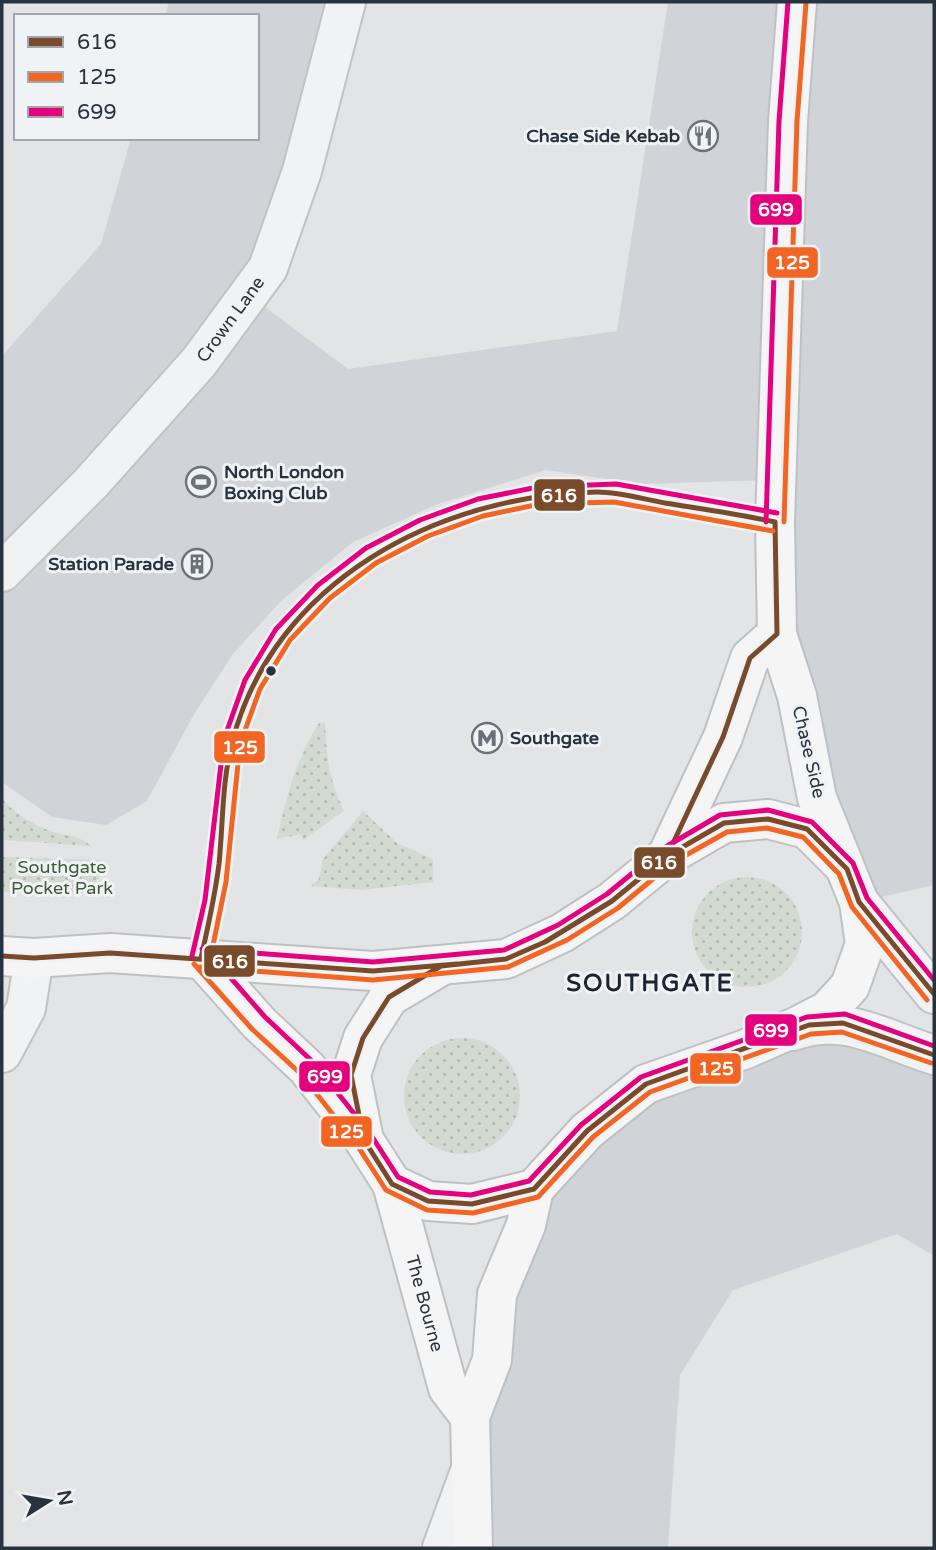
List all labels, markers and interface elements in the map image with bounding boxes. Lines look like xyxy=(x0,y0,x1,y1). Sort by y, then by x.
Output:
legend xyxy=(14,14,259,140)
text: 616 xyxy=(77,30,117,55)
text: 125 xyxy=(77,65,117,90)
text: 699 xyxy=(77,100,117,125)
restaurant icon: Chase Side Kebab xyxy=(686,119,720,153)
place label: Chase Side Kebab xyxy=(526,125,680,147)
line badge: 699 xyxy=(749,193,803,226)
text: 699 xyxy=(758,199,794,221)
line badge: 125 xyxy=(766,246,819,279)
text: 125 xyxy=(774,252,810,274)
street label: Crown Lane xyxy=(191,272,269,367)
place label: North London Boxing Club xyxy=(224,461,344,504)
sports icon: North London Boxing Club xyxy=(184,465,218,499)
line badge: 616 xyxy=(533,478,586,512)
text: 616 xyxy=(541,485,577,507)
building icon: Station Parade xyxy=(180,547,214,581)
place label: Station Parade xyxy=(48,553,174,575)
unlabelled marker xyxy=(264,664,278,678)
street label: Chase Side xyxy=(788,704,830,800)
metro station icon: Southgate xyxy=(470,721,504,755)
place label: Southgate xyxy=(510,727,599,749)
line badge: 125 xyxy=(213,730,266,764)
text: 125 xyxy=(222,737,258,759)
line badge: 616 xyxy=(633,846,686,879)
text: 616 xyxy=(641,852,677,874)
park label: Southgate Pocket Park xyxy=(11,856,113,899)
line badge: 616 xyxy=(203,944,256,978)
text: 616 xyxy=(212,951,248,973)
district label: SOUTHGATE xyxy=(566,969,734,998)
line badge: 699 xyxy=(744,1013,798,1047)
text: 699 xyxy=(753,1020,789,1042)
line badge: 125 xyxy=(689,1052,742,1085)
text: 125 xyxy=(698,1058,734,1080)
line badge: 699 xyxy=(298,1060,351,1093)
text: 699 xyxy=(307,1066,343,1088)
line badge: 125 xyxy=(320,1115,373,1148)
text: 125 xyxy=(328,1121,364,1143)
street label: The Bourne xyxy=(401,1253,449,1354)
north arrow xyxy=(14,1466,84,1536)
text: N xyxy=(52,1488,77,1508)

